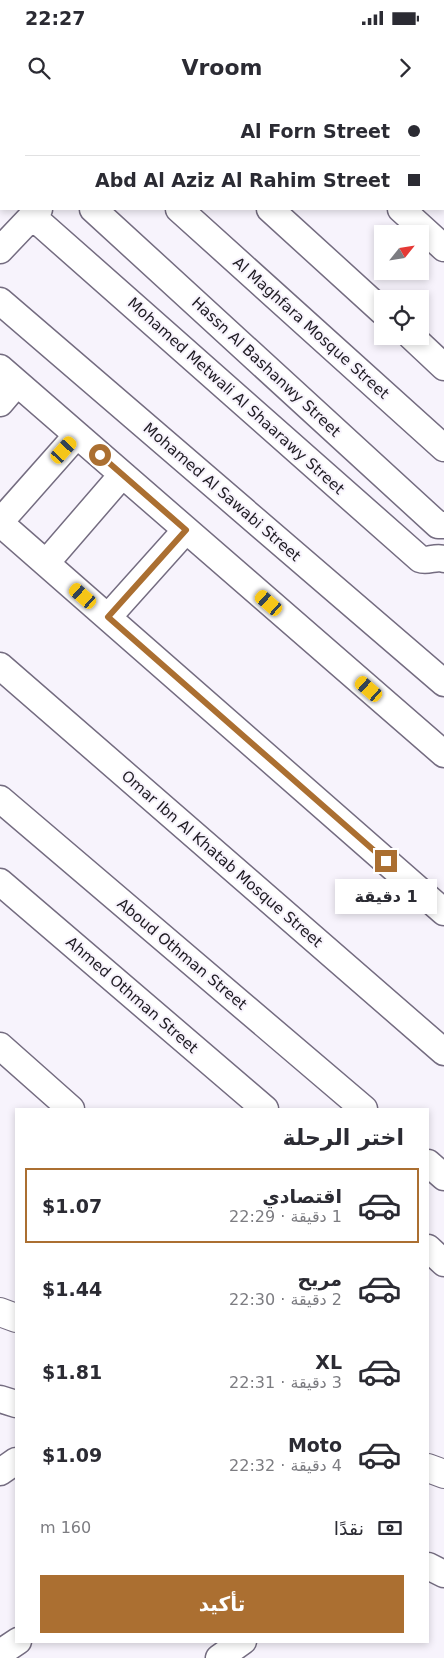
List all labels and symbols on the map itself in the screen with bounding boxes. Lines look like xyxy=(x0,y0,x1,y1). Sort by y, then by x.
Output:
north arrow xyxy=(374,225,429,280)
street label: Al Maghfara Mosque Street xyxy=(229,253,393,403)
street label: Hassn Al Bashanwy Street xyxy=(188,293,344,441)
street label: Mohamed Metwali Al Shaarawy Street xyxy=(124,294,348,498)
street label: Mohamed Al Sawabi Street xyxy=(140,419,304,565)
car xyxy=(48,434,79,466)
route start xyxy=(89,444,111,466)
car xyxy=(66,580,99,612)
car xyxy=(252,587,285,619)
car xyxy=(352,673,385,705)
street label: Omar Ibn Al Khatab Mosque Street xyxy=(118,767,326,951)
route end xyxy=(375,850,397,872)
callout: 1 دقيقة xyxy=(335,878,437,914)
street label: Aboud Othman Street xyxy=(114,895,251,1014)
street label: Ahmed Othman Street xyxy=(62,933,202,1057)

